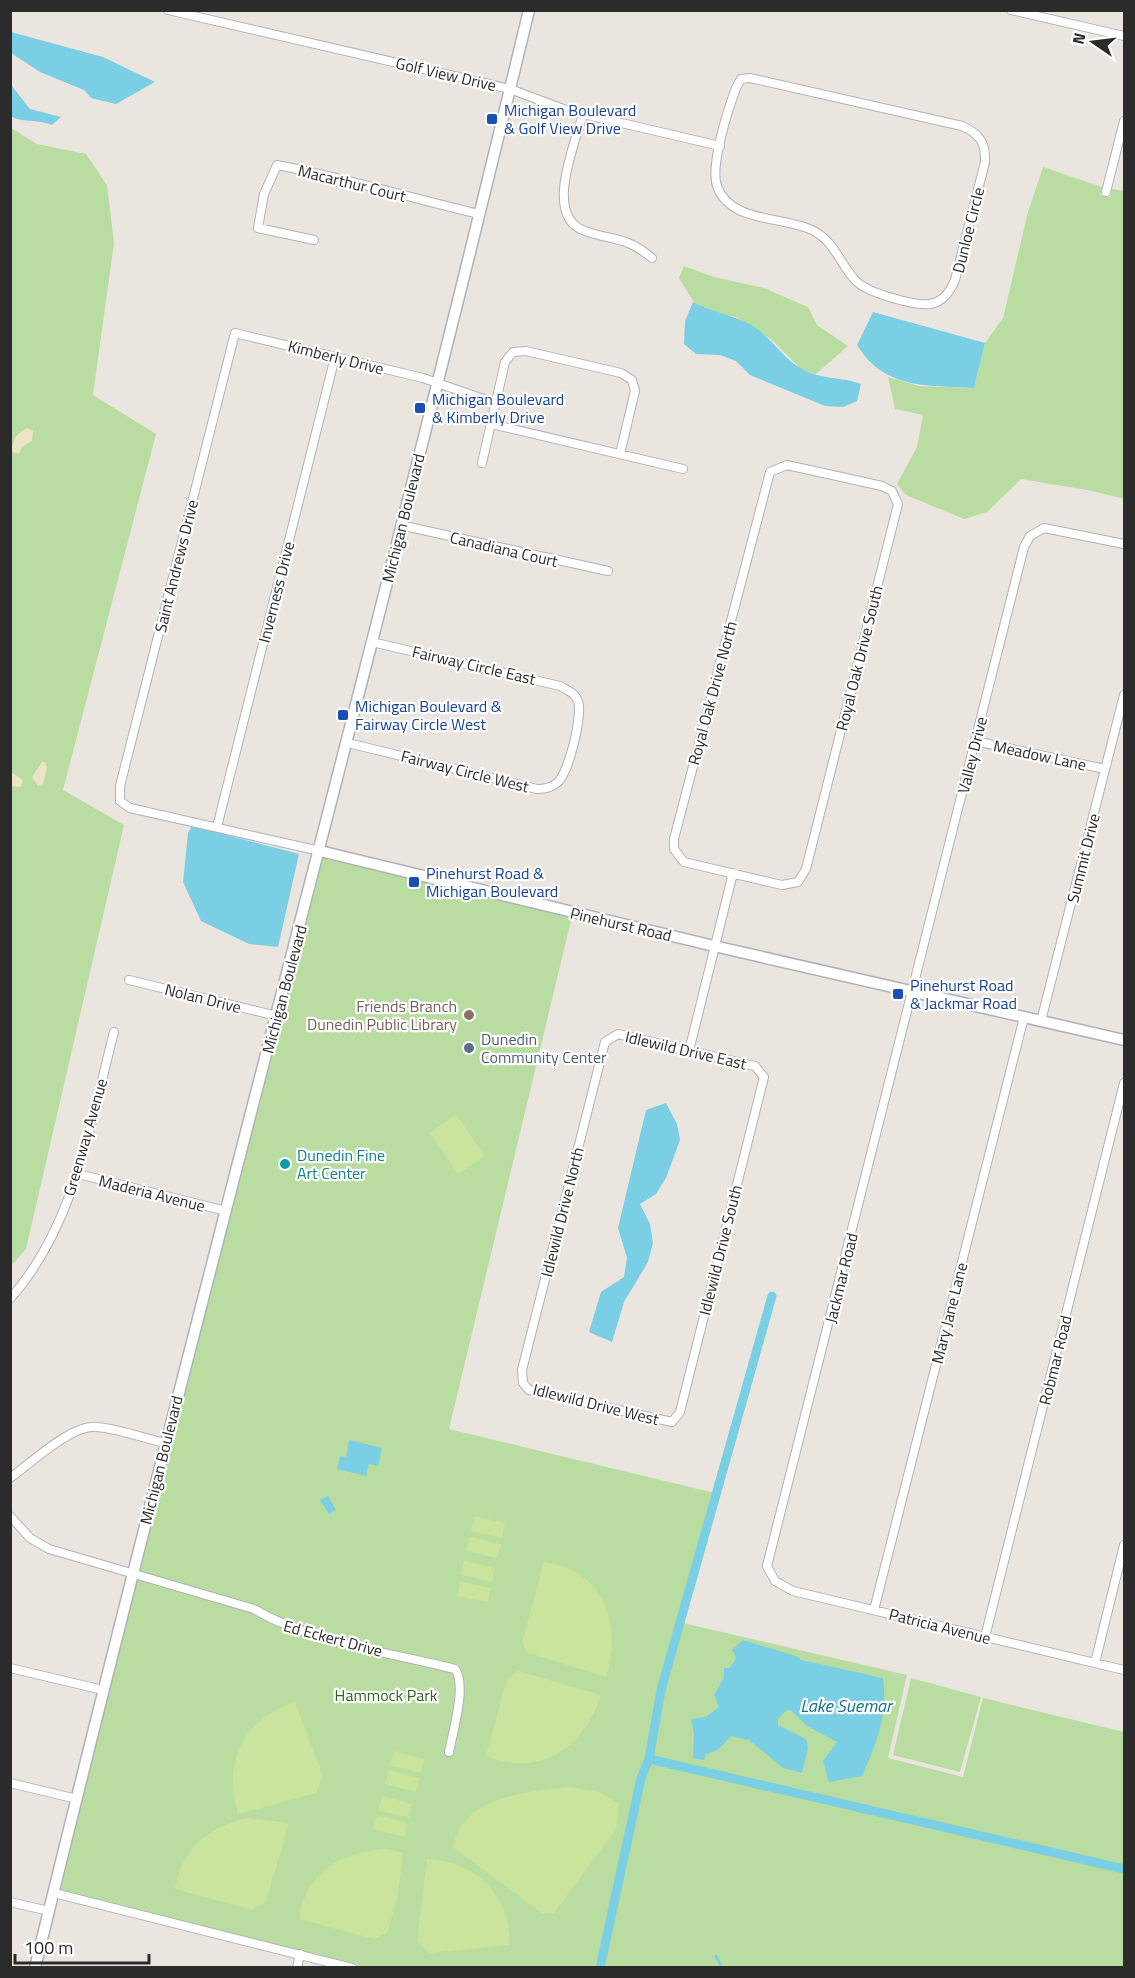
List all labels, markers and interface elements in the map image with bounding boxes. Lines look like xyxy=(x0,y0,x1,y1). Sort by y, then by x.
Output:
north arrow xyxy=(1063,12,1123,72)
text: N xyxy=(1065,30,1091,47)
street label: Golf View Drive xyxy=(393,51,499,97)
place label: Michigan Boulevard & Golf View Drive xyxy=(504,98,636,140)
marker: Michigan Boulevard & Golf View Drive xyxy=(485,112,499,126)
street label: Macarthur Court xyxy=(296,158,409,208)
street label: Dunloe Circle xyxy=(946,185,990,275)
street label: Kimberly Drive xyxy=(286,334,386,380)
place label: Michigan Boulevard & Kimberly Drive xyxy=(432,387,564,429)
marker: Michigan Boulevard & Kimberly Drive xyxy=(413,401,427,415)
street label: Michigan Boulevard xyxy=(375,451,431,585)
street label: Saint Andrews Drive xyxy=(148,497,204,635)
street label: Canadiana Court xyxy=(448,525,561,573)
street label: Inverness Drive xyxy=(252,539,300,645)
street label: Royal Oak Drive South xyxy=(829,583,889,733)
street label: Royal Oak Drive North xyxy=(681,618,743,768)
street label: Fairway Circle East xyxy=(410,639,538,691)
place label: Michigan Boulevard & Fairway Circle West xyxy=(355,694,502,736)
marker: Michigan Boulevard & Fairway Circle West xyxy=(336,708,350,722)
street label: Valley Drive xyxy=(951,714,993,796)
street label: Meadow Lane xyxy=(991,733,1089,777)
street label: Fairway Circle West xyxy=(398,743,532,799)
street label: Summit Drive xyxy=(1060,811,1106,905)
place label: Pinehurst Road & Michigan Boulevard xyxy=(426,861,558,903)
marker: Pinehurst Road & Michigan Boulevard xyxy=(407,875,421,889)
street label: Pinehurst Road xyxy=(568,901,674,947)
street label: Michigan Boulevard xyxy=(255,922,313,1056)
place label: Pinehurst Road & Jackmar Road xyxy=(910,973,1017,1015)
street label: Nolan Drive xyxy=(162,977,244,1019)
marker: Pinehurst Road & Jackmar Road xyxy=(891,987,905,1001)
place label: Friends Branch Dunedin Public Library xyxy=(307,994,457,1036)
marker: Friends Branch Dunedin Public Library xyxy=(462,1008,476,1022)
street label: Idlewild Drive East xyxy=(623,1024,749,1076)
place label: Dunedin Community Center xyxy=(481,1027,607,1069)
marker: Dunedin Community Center xyxy=(462,1041,476,1055)
street label: Greenway Avenue xyxy=(57,1075,113,1199)
place label: Dunedin Fine Art Center xyxy=(297,1143,385,1185)
street label: Idlewild Drive North xyxy=(534,1145,590,1279)
marker: Dunedin Fine Art Center xyxy=(278,1157,292,1171)
street label: Maderia Avenue xyxy=(96,1168,208,1218)
street label: Idlewild Drive South xyxy=(692,1182,748,1318)
street label: Jackmar Road xyxy=(818,1230,864,1326)
street label: Mary Jane Lane xyxy=(925,1260,973,1366)
street label: Robmar Road xyxy=(1032,1313,1078,1407)
street label: Idlewild Drive West xyxy=(531,1377,662,1431)
street label: Michigan Boulevard xyxy=(133,1393,189,1527)
street label: Patricia Avenue xyxy=(887,1602,993,1650)
street label: Ed Eckert Drive xyxy=(281,1613,385,1663)
park label: Hammock Park xyxy=(335,1683,438,1707)
water label: Lake Suemar xyxy=(800,1692,894,1719)
scale bar xyxy=(15,1927,148,1965)
text: 100 m xyxy=(24,1934,73,1961)

